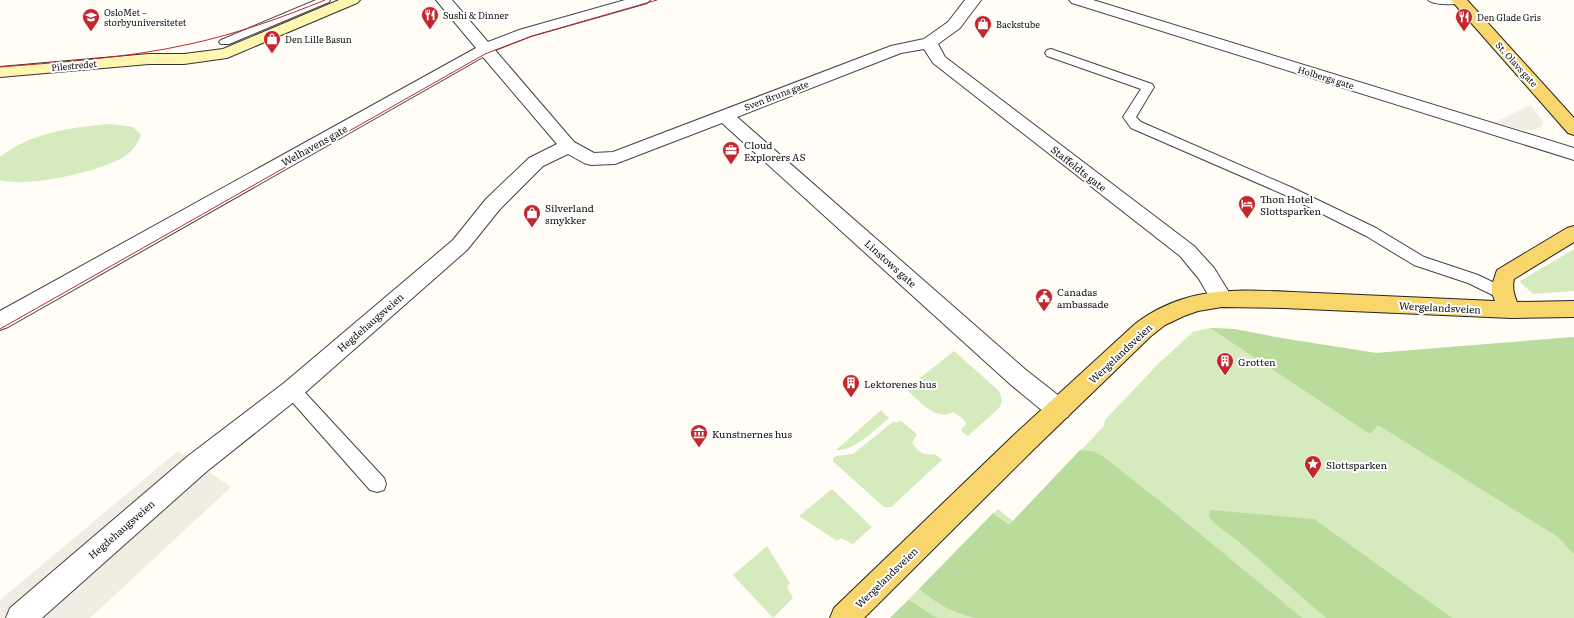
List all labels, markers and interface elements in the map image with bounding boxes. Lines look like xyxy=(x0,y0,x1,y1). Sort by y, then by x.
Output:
place label: OsloMet – storbyuniversitetet xyxy=(104,5,187,29)
restaurant icon: Sushi & Dinner xyxy=(420,5,440,30)
school or university icon: OsloMet – storbyuniversitetet xyxy=(81,7,101,32)
restaurant icon: Den Glade Gris xyxy=(1454,7,1474,32)
place label: Sushi & Dinner xyxy=(443,8,509,22)
place label: Den Glade Gris xyxy=(1477,10,1541,24)
shop icon: Backstube xyxy=(973,14,993,39)
place label: Backstube xyxy=(996,17,1040,31)
shop icon: Den Lille Basun xyxy=(262,29,282,54)
place label: Den Lille Basun xyxy=(285,32,352,46)
street label: St. Olavs gate xyxy=(1493,38,1541,90)
street label: Pilestredet xyxy=(51,56,98,74)
street label: Holbergs gate xyxy=(1296,62,1356,92)
street label: Sven Bruns gate xyxy=(742,76,811,114)
street label: Welhavens gate xyxy=(278,121,350,169)
place label: Cloud Explorers AS xyxy=(744,137,805,164)
office icon: Cloud Explorers AS xyxy=(721,140,741,165)
street label: Staffeldts gate xyxy=(1048,142,1110,194)
place label: Thon Hotel Slottsparken xyxy=(1260,191,1321,218)
hotel icon: Thon Hotel Slottsparken xyxy=(1237,194,1257,219)
place label: Silverland smykker xyxy=(545,200,594,227)
shop icon: Silverland smykker xyxy=(522,203,542,228)
street label: Linstows gate xyxy=(862,236,920,290)
place label: Canadas ambassade xyxy=(1057,284,1109,311)
public building icon: Canadas ambassade xyxy=(1034,287,1054,312)
street label: Hegdehaugsveien xyxy=(333,289,407,355)
street label: Wergelandsveien xyxy=(1399,297,1482,317)
street label: Wergelandsveien xyxy=(1085,319,1155,386)
building icon: Grotten xyxy=(1215,351,1235,376)
place label: Grotten xyxy=(1238,354,1276,369)
building icon: Lektorenes hus xyxy=(841,373,861,398)
place label: Lektorenes hus xyxy=(864,376,937,391)
museum icon: Kunstnernes hus xyxy=(689,423,709,448)
place label: Kunstnernes hus xyxy=(712,426,792,441)
place icon: Slottsparken xyxy=(1303,454,1323,479)
place label: Slottsparken xyxy=(1326,457,1387,472)
street label: Hegdehaugsveien xyxy=(84,496,158,562)
street label: Wergelandsveien xyxy=(851,543,921,611)

